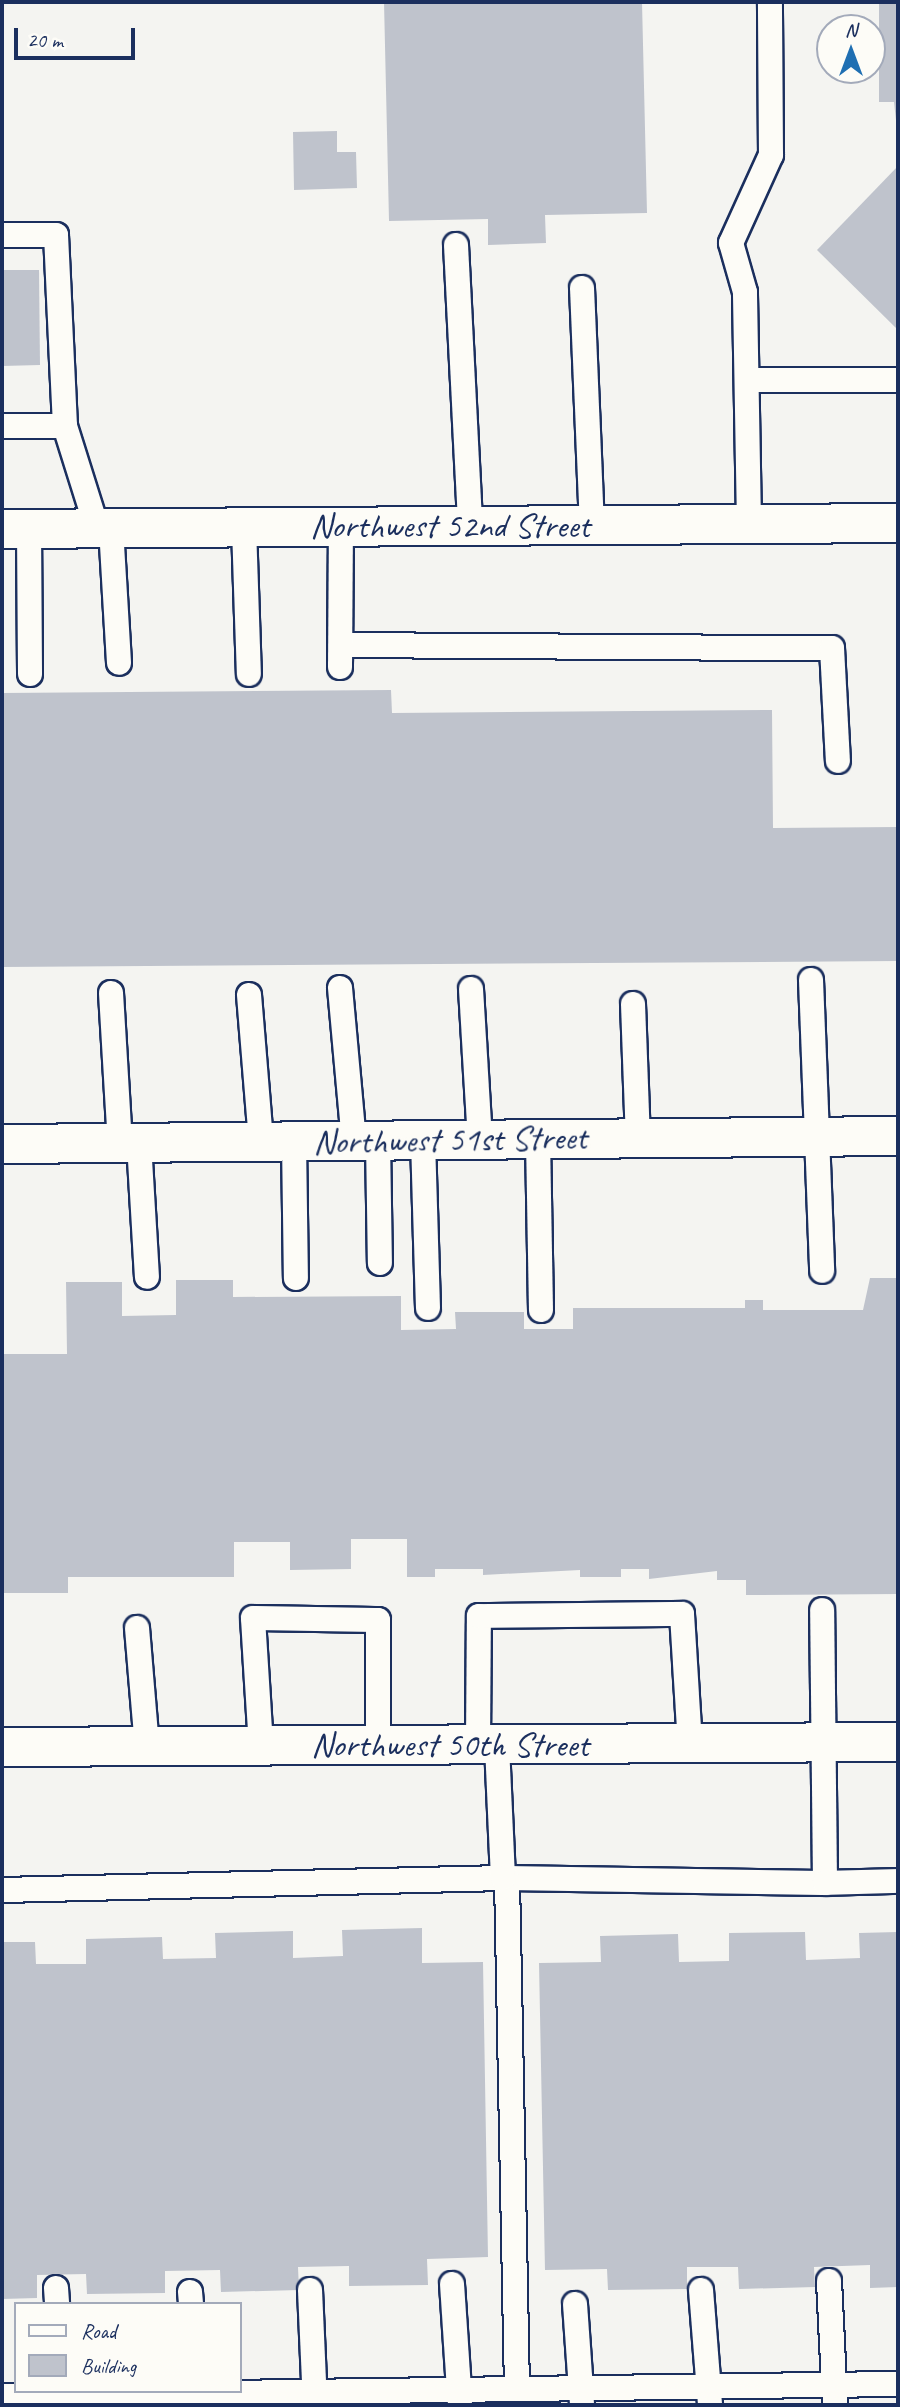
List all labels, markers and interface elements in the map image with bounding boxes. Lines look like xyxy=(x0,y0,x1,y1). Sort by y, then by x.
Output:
scale bar xyxy=(18,14,138,58)
north arrow xyxy=(816,14,886,84)
text: N xyxy=(845,18,857,42)
text: 20 m xyxy=(27,27,63,53)
street label: Northwest 52nd Street xyxy=(310,505,590,547)
street label: Northwest 51st Street xyxy=(312,1117,588,1163)
street label: Northwest 50th Street xyxy=(311,1724,589,1766)
legend xyxy=(14,2302,242,2393)
text: Road xyxy=(81,2318,116,2344)
text: Building xyxy=(81,2353,136,2379)

